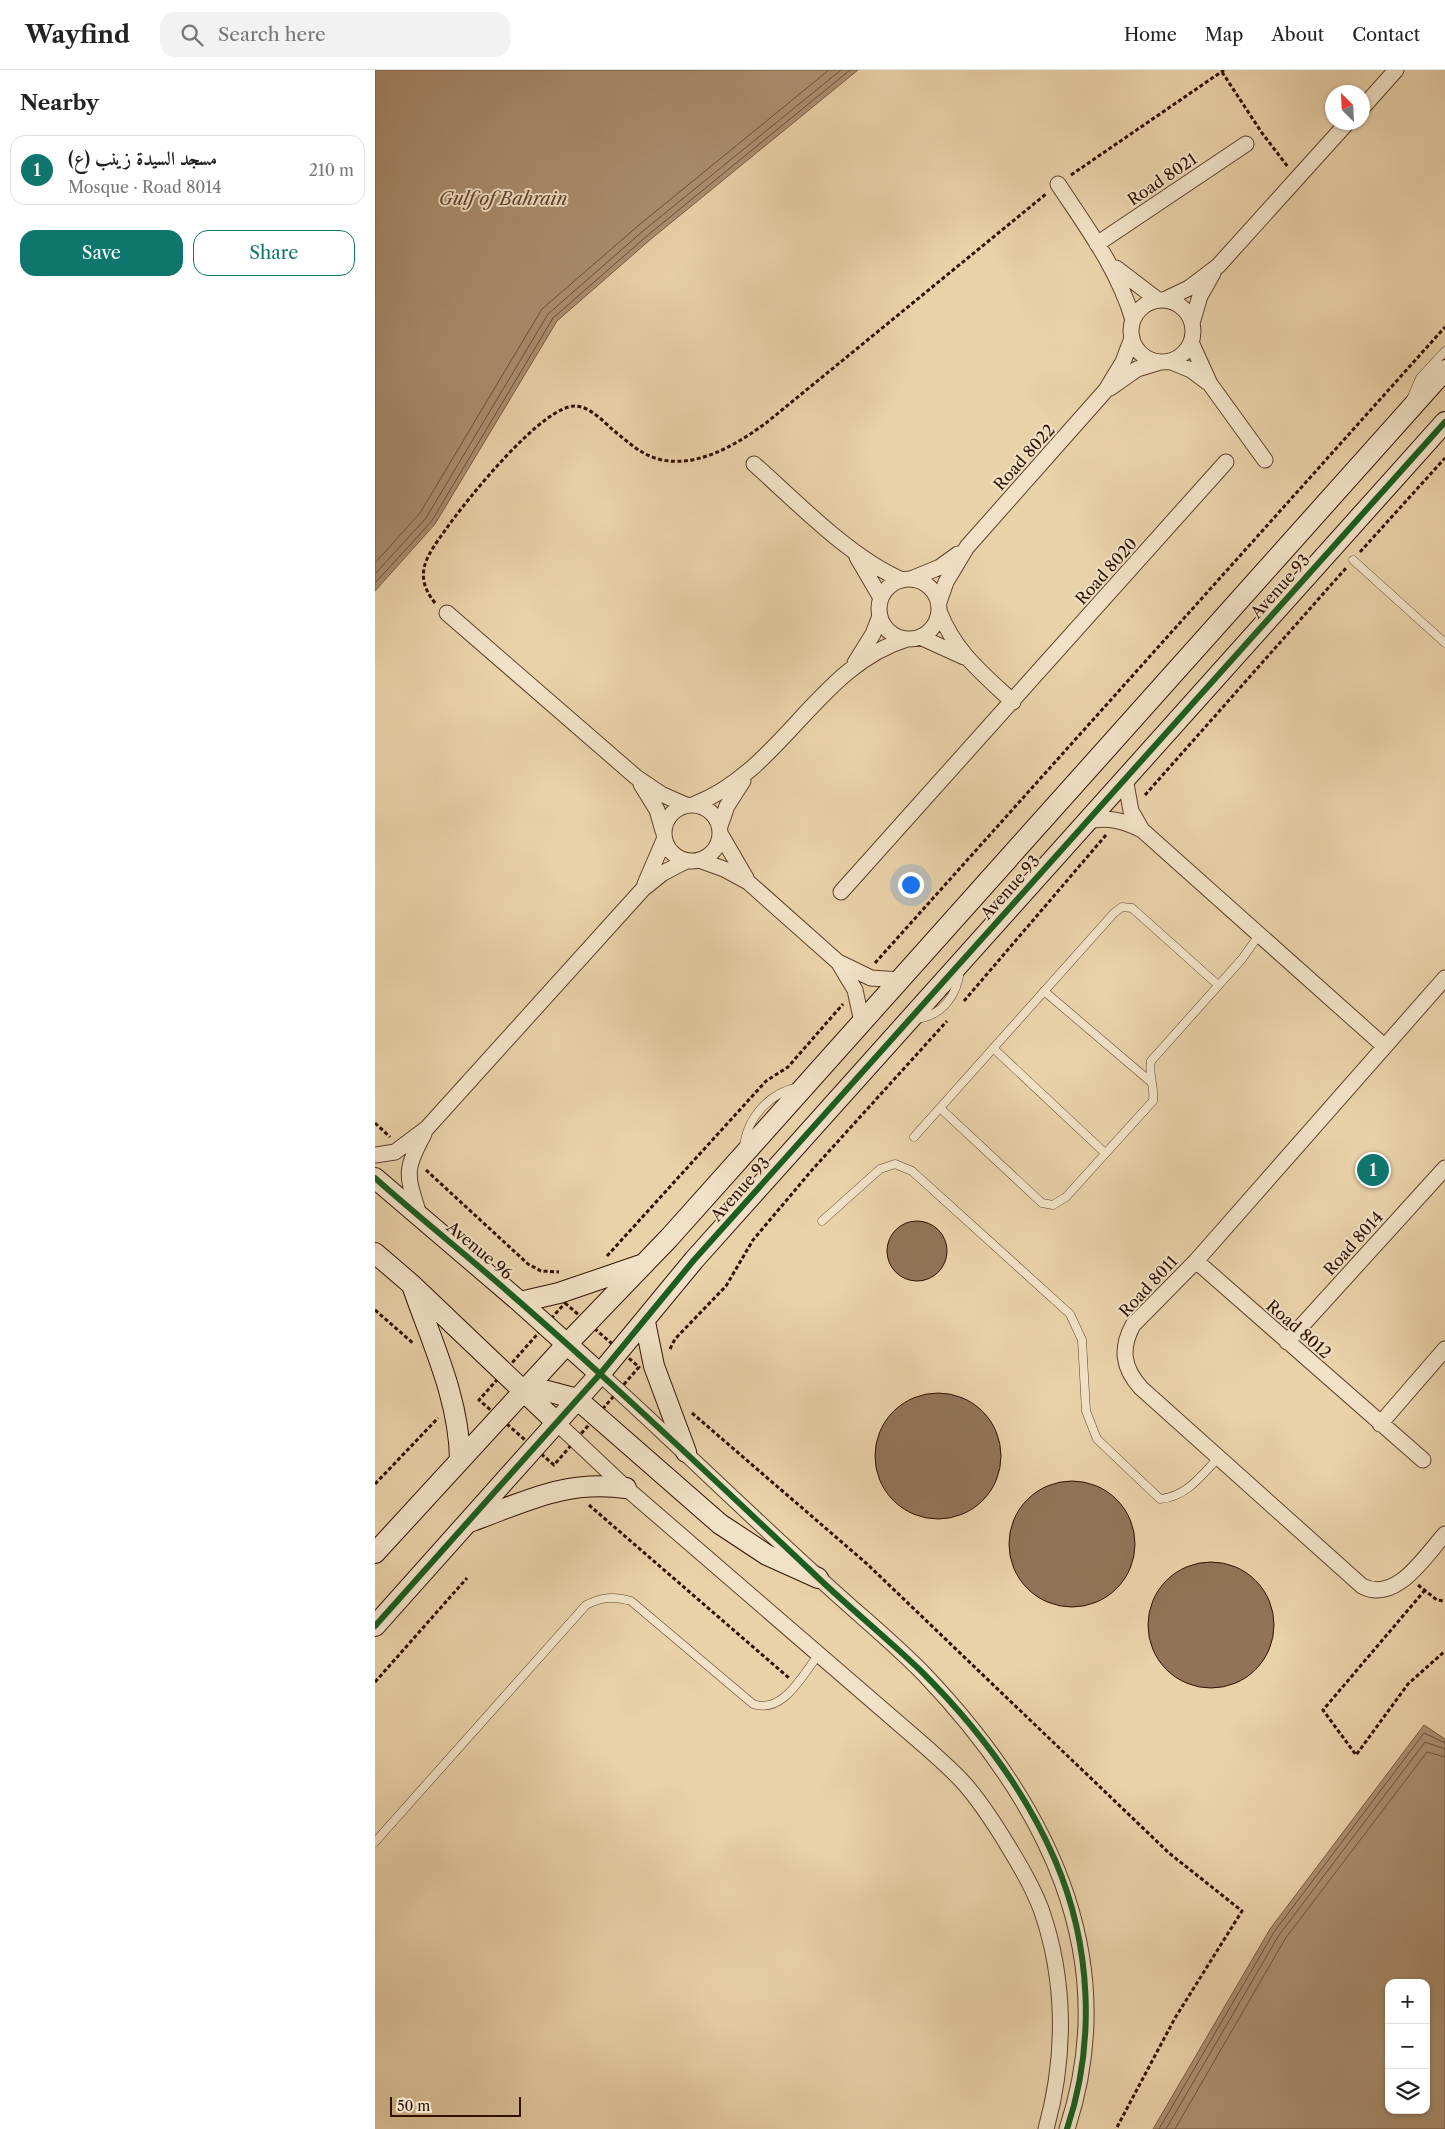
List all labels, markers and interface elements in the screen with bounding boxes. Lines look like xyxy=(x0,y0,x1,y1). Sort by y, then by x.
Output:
search box xyxy=(160,12,510,57)
text: Wayfind xyxy=(25,20,130,49)
icon: search xyxy=(178,21,206,49)
text: Search here xyxy=(218,23,326,46)
text: Home xyxy=(1124,24,1177,46)
text: Map xyxy=(1205,24,1243,46)
text: About xyxy=(1271,24,1324,46)
text: Contact xyxy=(1352,24,1420,46)
north arrow xyxy=(1325,85,1370,130)
text: Nearby xyxy=(20,90,99,115)
text: مسجد السيدة زينب (ع) xyxy=(68,147,217,170)
street label: Road 8021 xyxy=(1123,148,1201,209)
text: 1 xyxy=(33,160,41,180)
text: 210 m xyxy=(309,160,354,180)
text: Mosque · Road 8014 xyxy=(68,177,222,197)
water label: Gulf of Bahrain xyxy=(439,188,567,210)
button: Save xyxy=(20,230,183,276)
button: Share xyxy=(193,230,355,276)
street label: Road 8022 xyxy=(989,420,1059,494)
street label: Road 8020 xyxy=(1071,534,1141,608)
street label: Avenue 93 xyxy=(1245,550,1314,623)
street label: Avenue 93 xyxy=(975,851,1044,924)
your location xyxy=(898,872,924,898)
pin: 1 xyxy=(1357,1151,1389,1189)
street label: Avenue 93 xyxy=(705,1153,774,1226)
street label: Road 8014 xyxy=(1319,1207,1387,1279)
street label: Avenue 96 xyxy=(442,1216,517,1283)
street label: Road 8011 xyxy=(1114,1251,1182,1321)
street label: Road 8012 xyxy=(1262,1295,1336,1363)
map controls xyxy=(1385,1979,1430,2114)
button: + xyxy=(1385,1979,1430,2024)
button: − xyxy=(1385,2024,1430,2069)
button: layers xyxy=(1385,2069,1430,2114)
scale bar xyxy=(390,2094,521,2117)
text: 50 m xyxy=(397,2097,430,2115)

